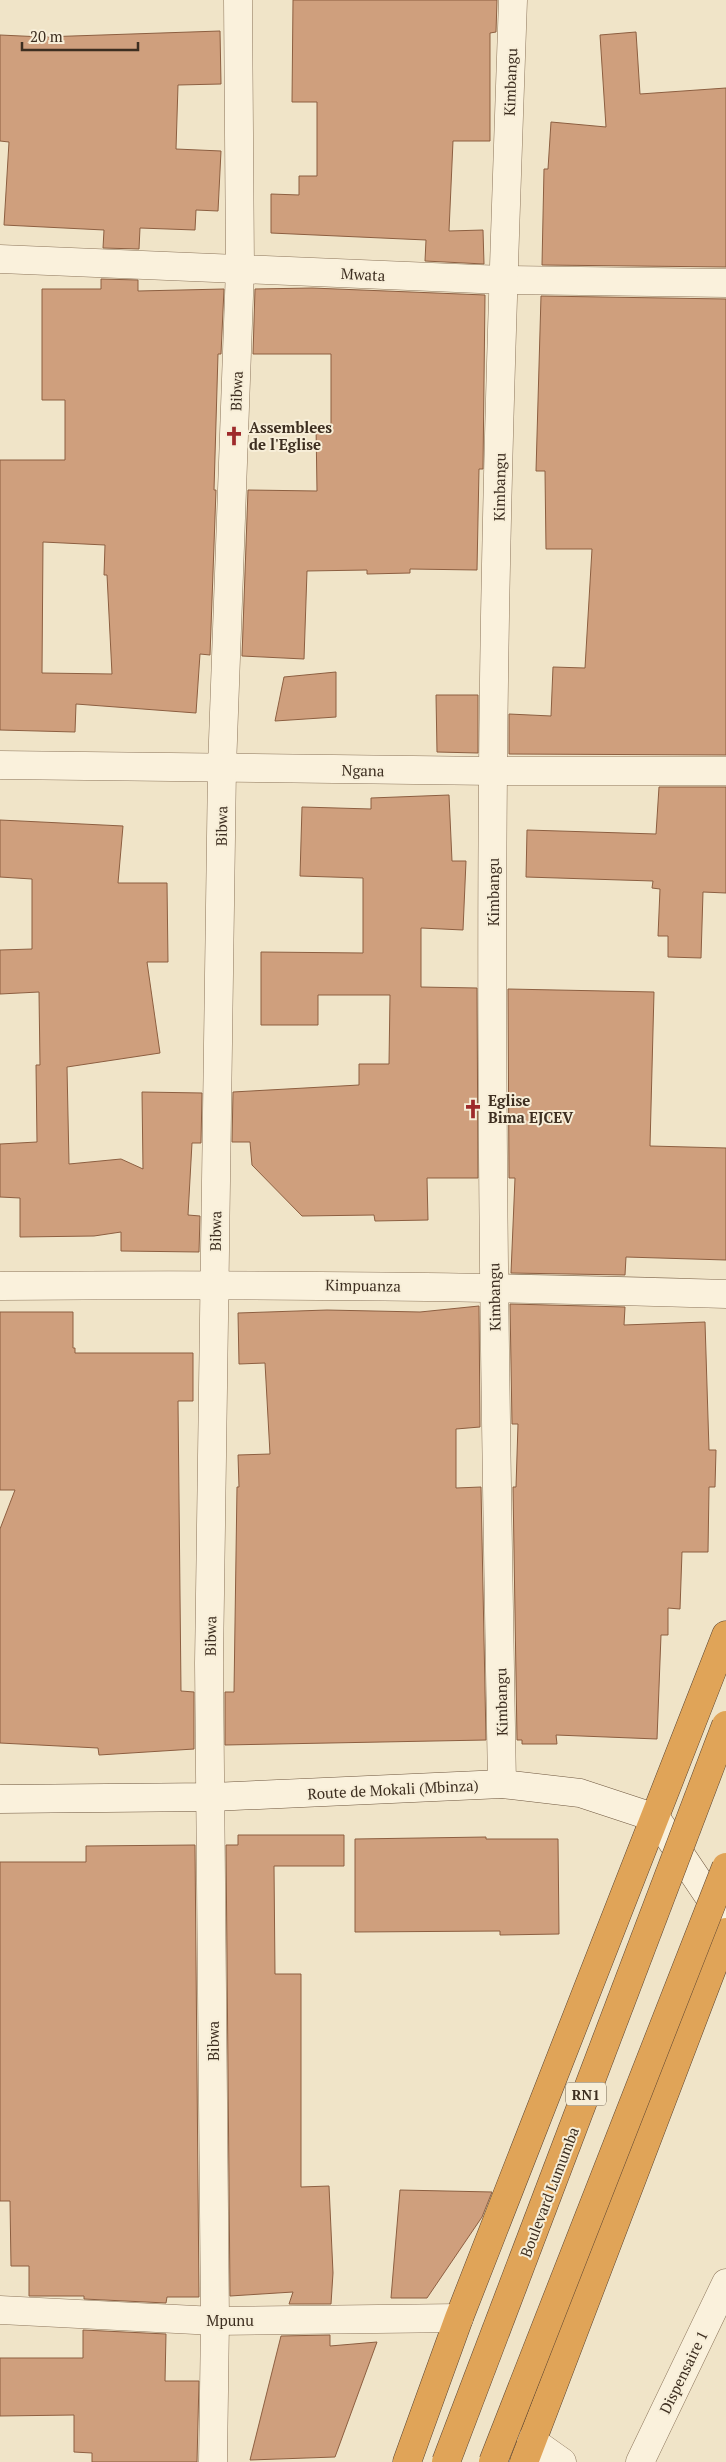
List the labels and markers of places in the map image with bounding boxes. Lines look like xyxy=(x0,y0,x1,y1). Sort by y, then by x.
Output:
place label: Assemblees de l'Eglise xyxy=(249,417,332,454)
church icon: Assemblees de l'Eglise xyxy=(223,425,245,447)
place label: Eglise Bima EJCEV xyxy=(488,1090,574,1127)
church icon: Eglise Bima EJCEV xyxy=(462,1098,484,1120)

